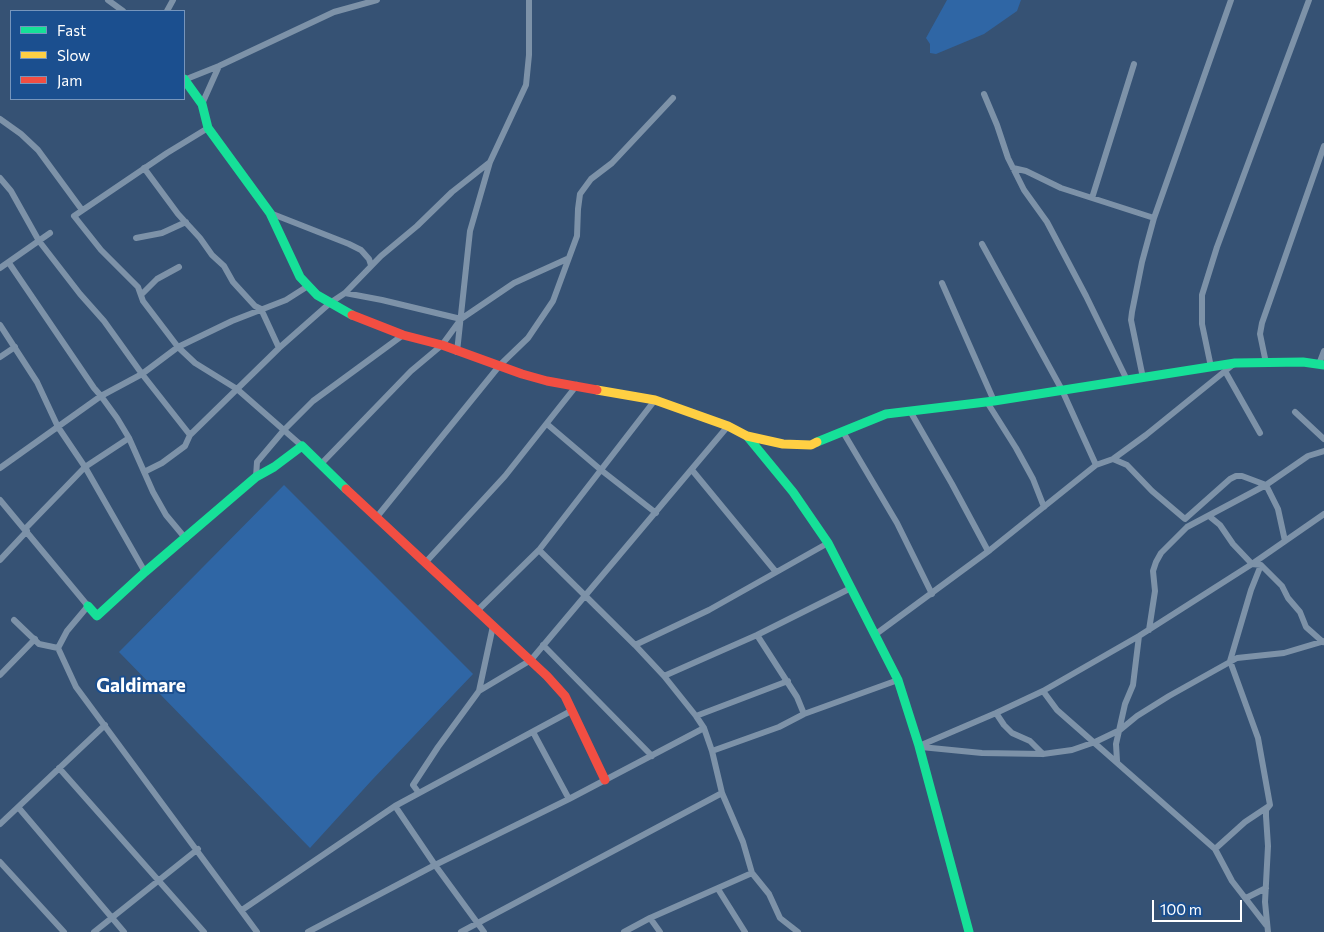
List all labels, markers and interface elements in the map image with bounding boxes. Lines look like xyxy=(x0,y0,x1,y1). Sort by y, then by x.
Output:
legend xyxy=(10,10,185,100)
text: Fast xyxy=(57,21,86,39)
text: Slow xyxy=(57,46,90,64)
text: Jam xyxy=(57,71,82,89)
district label: Galdimare xyxy=(96,675,186,697)
scale bar xyxy=(1154,890,1244,922)
text: 100 m xyxy=(1160,900,1202,918)

